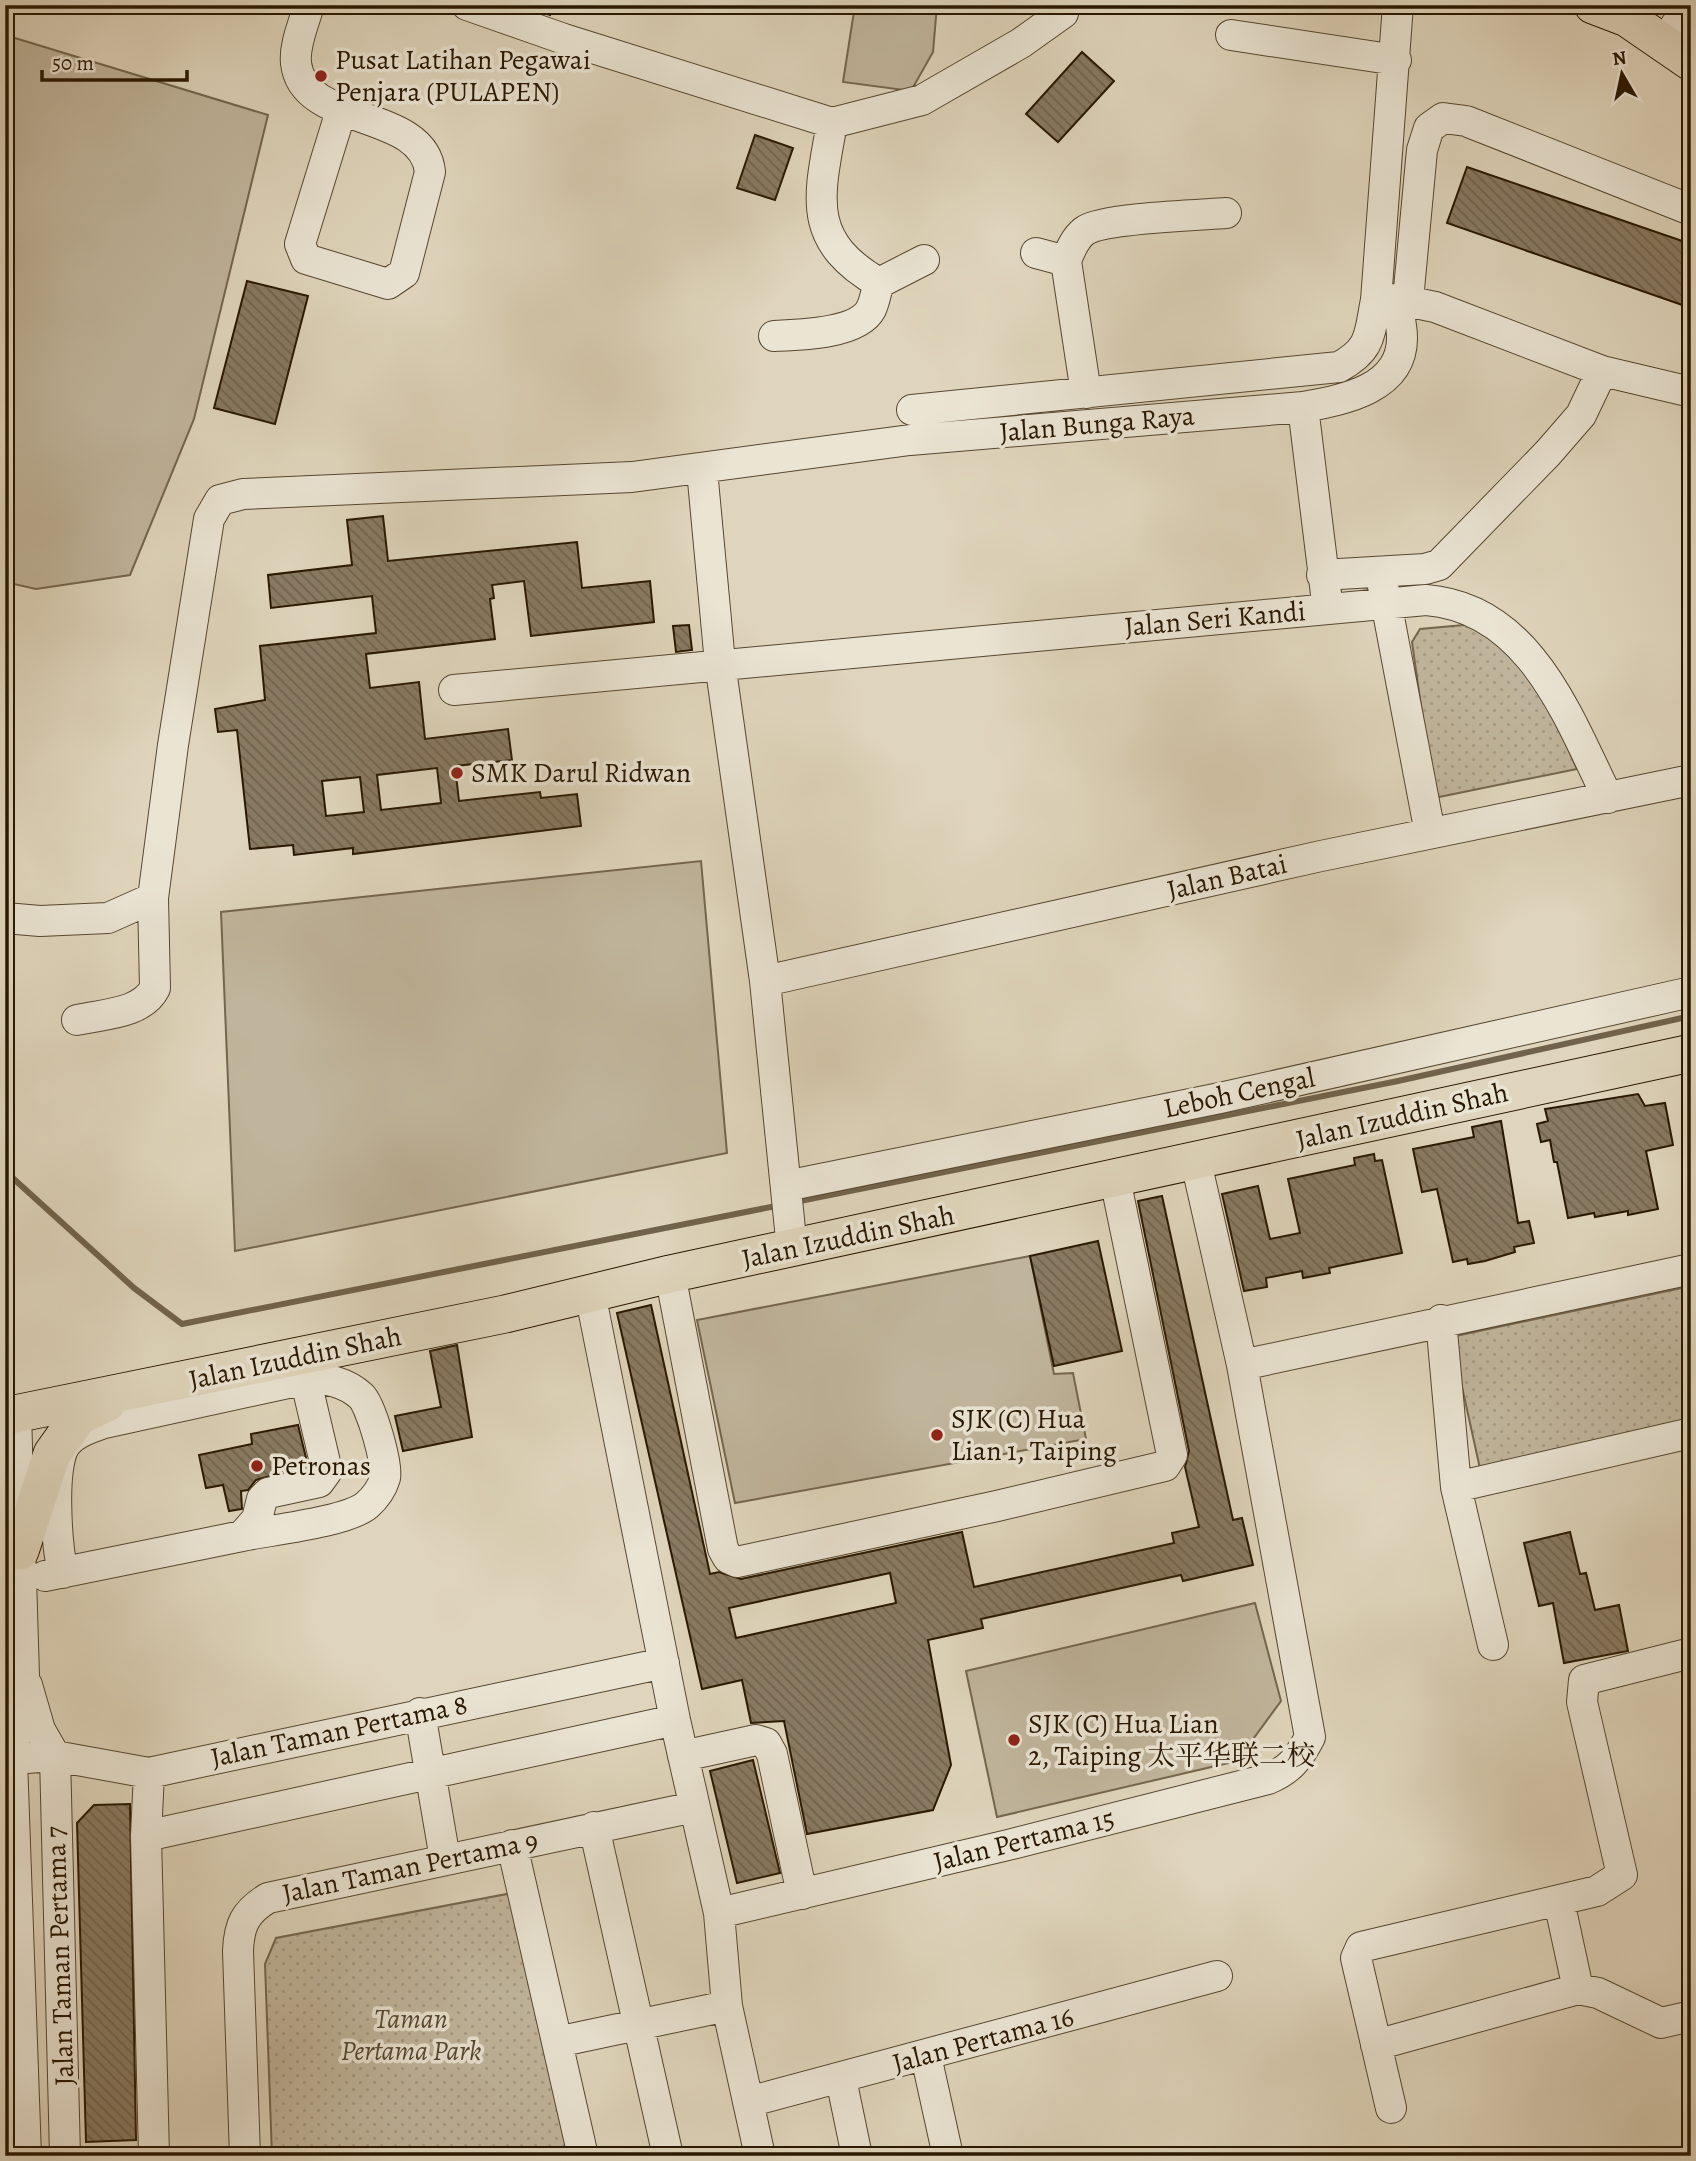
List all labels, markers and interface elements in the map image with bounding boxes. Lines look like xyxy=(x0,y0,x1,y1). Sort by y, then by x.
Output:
scale bar xyxy=(42,38,187,82)
north arrow xyxy=(1588,38,1658,108)
place label: Pusat Latihan Pegawai Penjara (PULAPEN) xyxy=(335,41,591,111)
text: N xyxy=(1611,44,1629,72)
text: 50 m xyxy=(52,49,94,77)
marker: Pusat Latihan Pegawai Penjara (PULAPEN) xyxy=(313,68,329,84)
street label: Jalan Bunga Raya xyxy=(998,397,1196,451)
street label: Jalan Seri Kandi xyxy=(1123,592,1307,646)
place label: SMK Darul Ridwan xyxy=(471,754,691,792)
marker: SMK Darul Ridwan xyxy=(449,765,465,781)
street label: Jalan Batai xyxy=(1163,845,1291,909)
street label: Leboh Cengal xyxy=(1160,1058,1318,1128)
street label: Jalan Izuddin Shah xyxy=(1292,1073,1512,1159)
street label: Jalan Izuddin Shah xyxy=(738,1196,958,1278)
street label: Jalan Izuddin Shah xyxy=(185,1317,405,1399)
place label: SJK (C) Hua Lian 1, Taiping xyxy=(951,1400,1117,1470)
marker: SJK (C) Hua Lian 1, Taiping xyxy=(929,1427,945,1443)
place label: Petronas xyxy=(271,1447,371,1485)
marker: Petronas xyxy=(249,1458,265,1474)
street label: Jalan Taman Pertama 8 xyxy=(207,1685,471,1777)
place label: SJK (C) Hua Lian 2, Taiping 太平华联二校 xyxy=(1028,1705,1315,1775)
marker: SJK (C) Hua Lian 2, Taiping 太平华联二校 xyxy=(1006,1732,1022,1748)
street label: Jalan Pertama 15 xyxy=(929,1799,1119,1881)
street label: Jalan Taman Pertama 9 xyxy=(279,1821,541,1913)
street label: Jalan Taman Pertama 7 xyxy=(36,1825,84,2086)
street label: Jalan Pertama 16 xyxy=(888,1998,1078,2082)
park label: Taman Pertama Park xyxy=(341,2000,481,2070)

